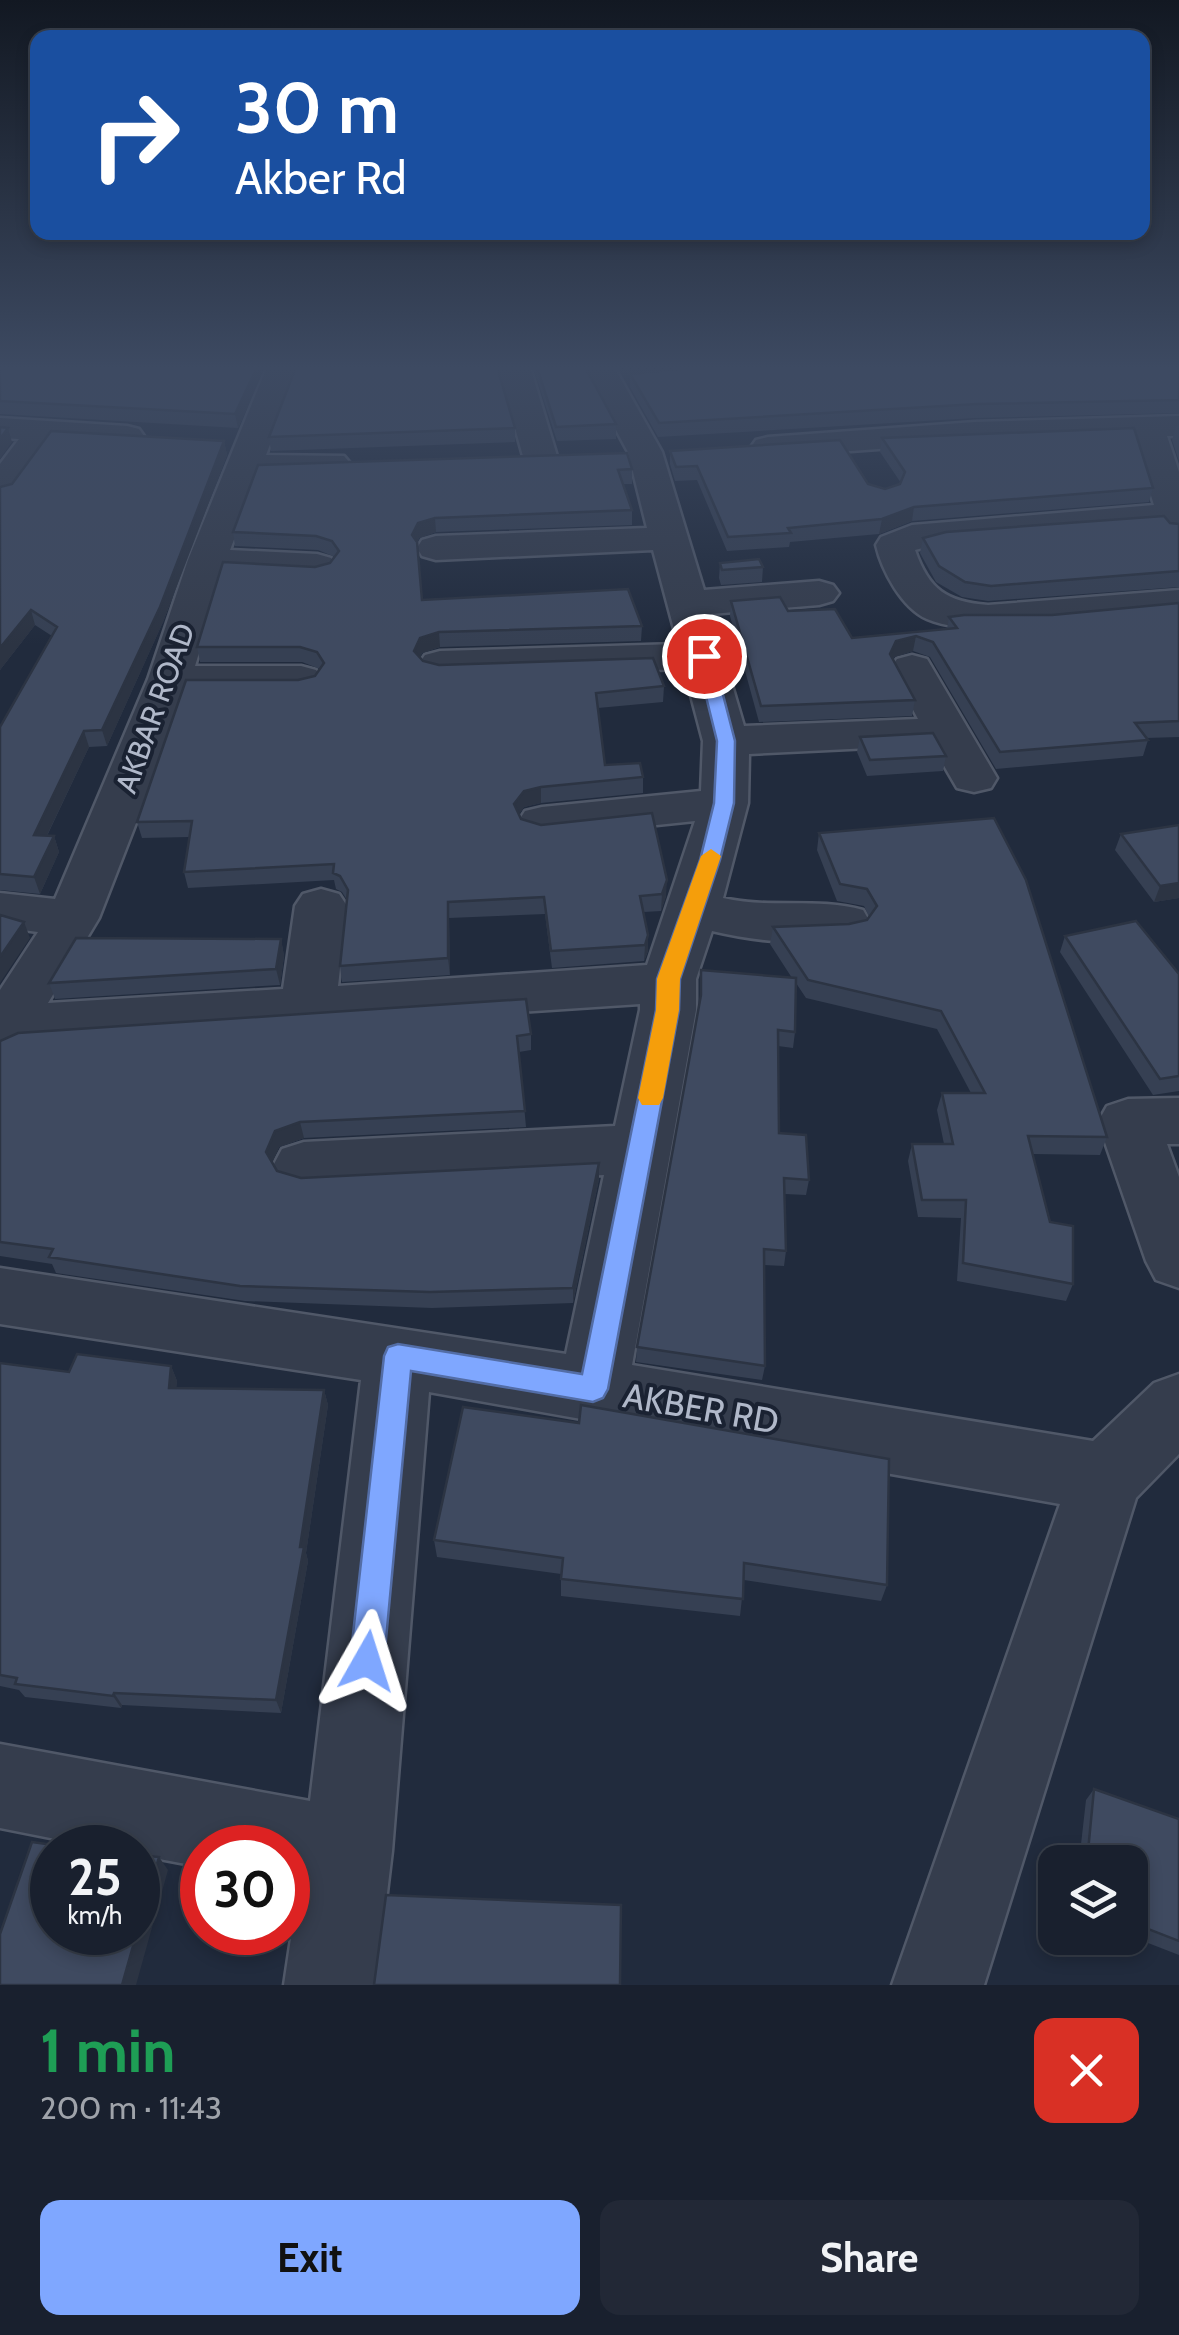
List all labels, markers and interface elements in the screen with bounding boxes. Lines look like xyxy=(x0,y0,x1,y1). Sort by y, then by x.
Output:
text: 30 m xyxy=(235,65,399,151)
icon: right xyxy=(70,70,200,200)
text: Akber Rd xyxy=(235,151,407,205)
pin xyxy=(662,614,747,699)
street label: AKBAR ROAD xyxy=(107,618,203,798)
icon: arrive xyxy=(677,629,732,684)
street label: AKBER RD xyxy=(620,1373,782,1443)
position arrow xyxy=(315,1609,419,1713)
speed limit sign: 30 xyxy=(180,1825,310,1955)
map controls xyxy=(1038,1845,1148,1955)
button: layers xyxy=(1038,1845,1148,1955)
text: 25 xyxy=(68,1847,122,1908)
text: km/h xyxy=(68,1900,122,1930)
text: 1 min xyxy=(40,2014,175,2087)
button: close xyxy=(1034,2018,1139,2123)
text: 200 m · 11:43 xyxy=(40,2088,222,2127)
button: Exit xyxy=(40,2200,580,2315)
button: Share xyxy=(600,2200,1139,2315)

